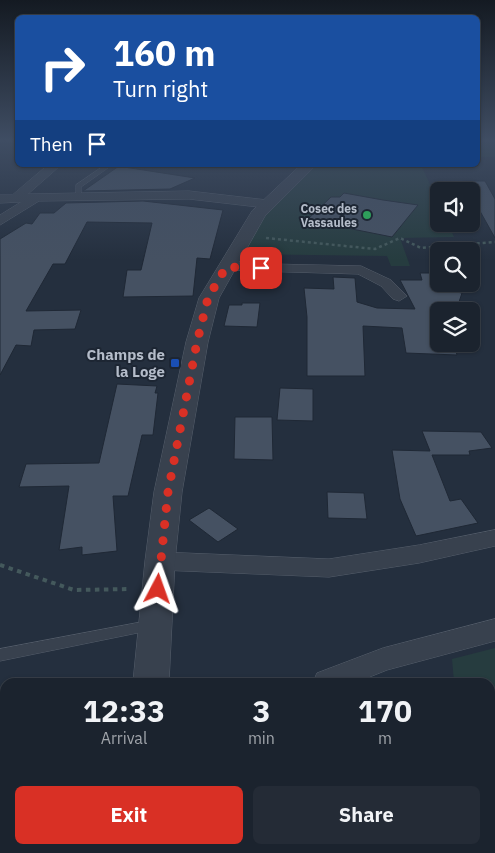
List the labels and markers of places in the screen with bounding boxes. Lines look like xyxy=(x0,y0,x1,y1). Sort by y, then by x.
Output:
place label: Cosec des Vassaules xyxy=(300,201,357,230)
marker: Cosec des Vassaules xyxy=(361,209,373,221)
pin xyxy=(240,247,282,289)
place label: Champs de la Loge xyxy=(87,345,165,381)
marker: Champs de la Loge xyxy=(169,357,181,369)

